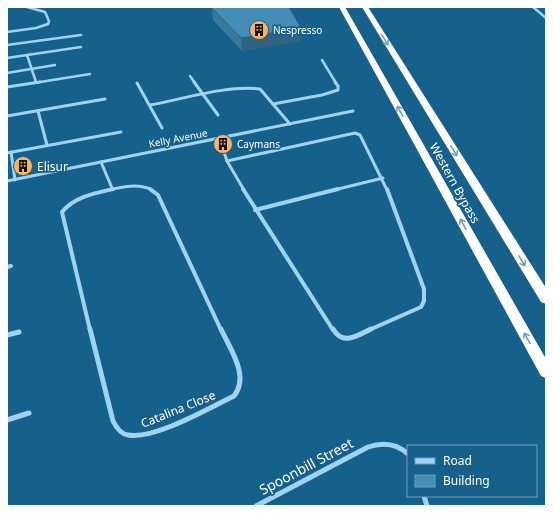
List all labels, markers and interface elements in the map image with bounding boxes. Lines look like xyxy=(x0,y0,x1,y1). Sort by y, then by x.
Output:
building icon: Nespresso xyxy=(248,19,270,41)
place label: Nespresso xyxy=(273,23,322,37)
one-way arrow xyxy=(382,34,390,46)
one-way arrow xyxy=(396,105,403,117)
street label: Kelly Avenue xyxy=(147,125,209,151)
building icon: Caymans xyxy=(212,133,234,155)
place label: Caymans xyxy=(237,137,280,151)
street label: Western Bypass xyxy=(426,140,484,227)
one-way arrow xyxy=(450,145,458,157)
building icon: Elisur xyxy=(12,155,34,177)
place label: Elisur xyxy=(37,158,68,175)
one-way arrow xyxy=(459,219,467,231)
one-way arrow xyxy=(519,255,527,267)
one-way arrow xyxy=(522,332,530,344)
street label: Catalina Close xyxy=(138,386,218,432)
street label: Spoonbill Street xyxy=(256,433,356,499)
legend xyxy=(407,445,537,497)
text: Road xyxy=(443,452,472,469)
text: Building xyxy=(443,472,490,489)

